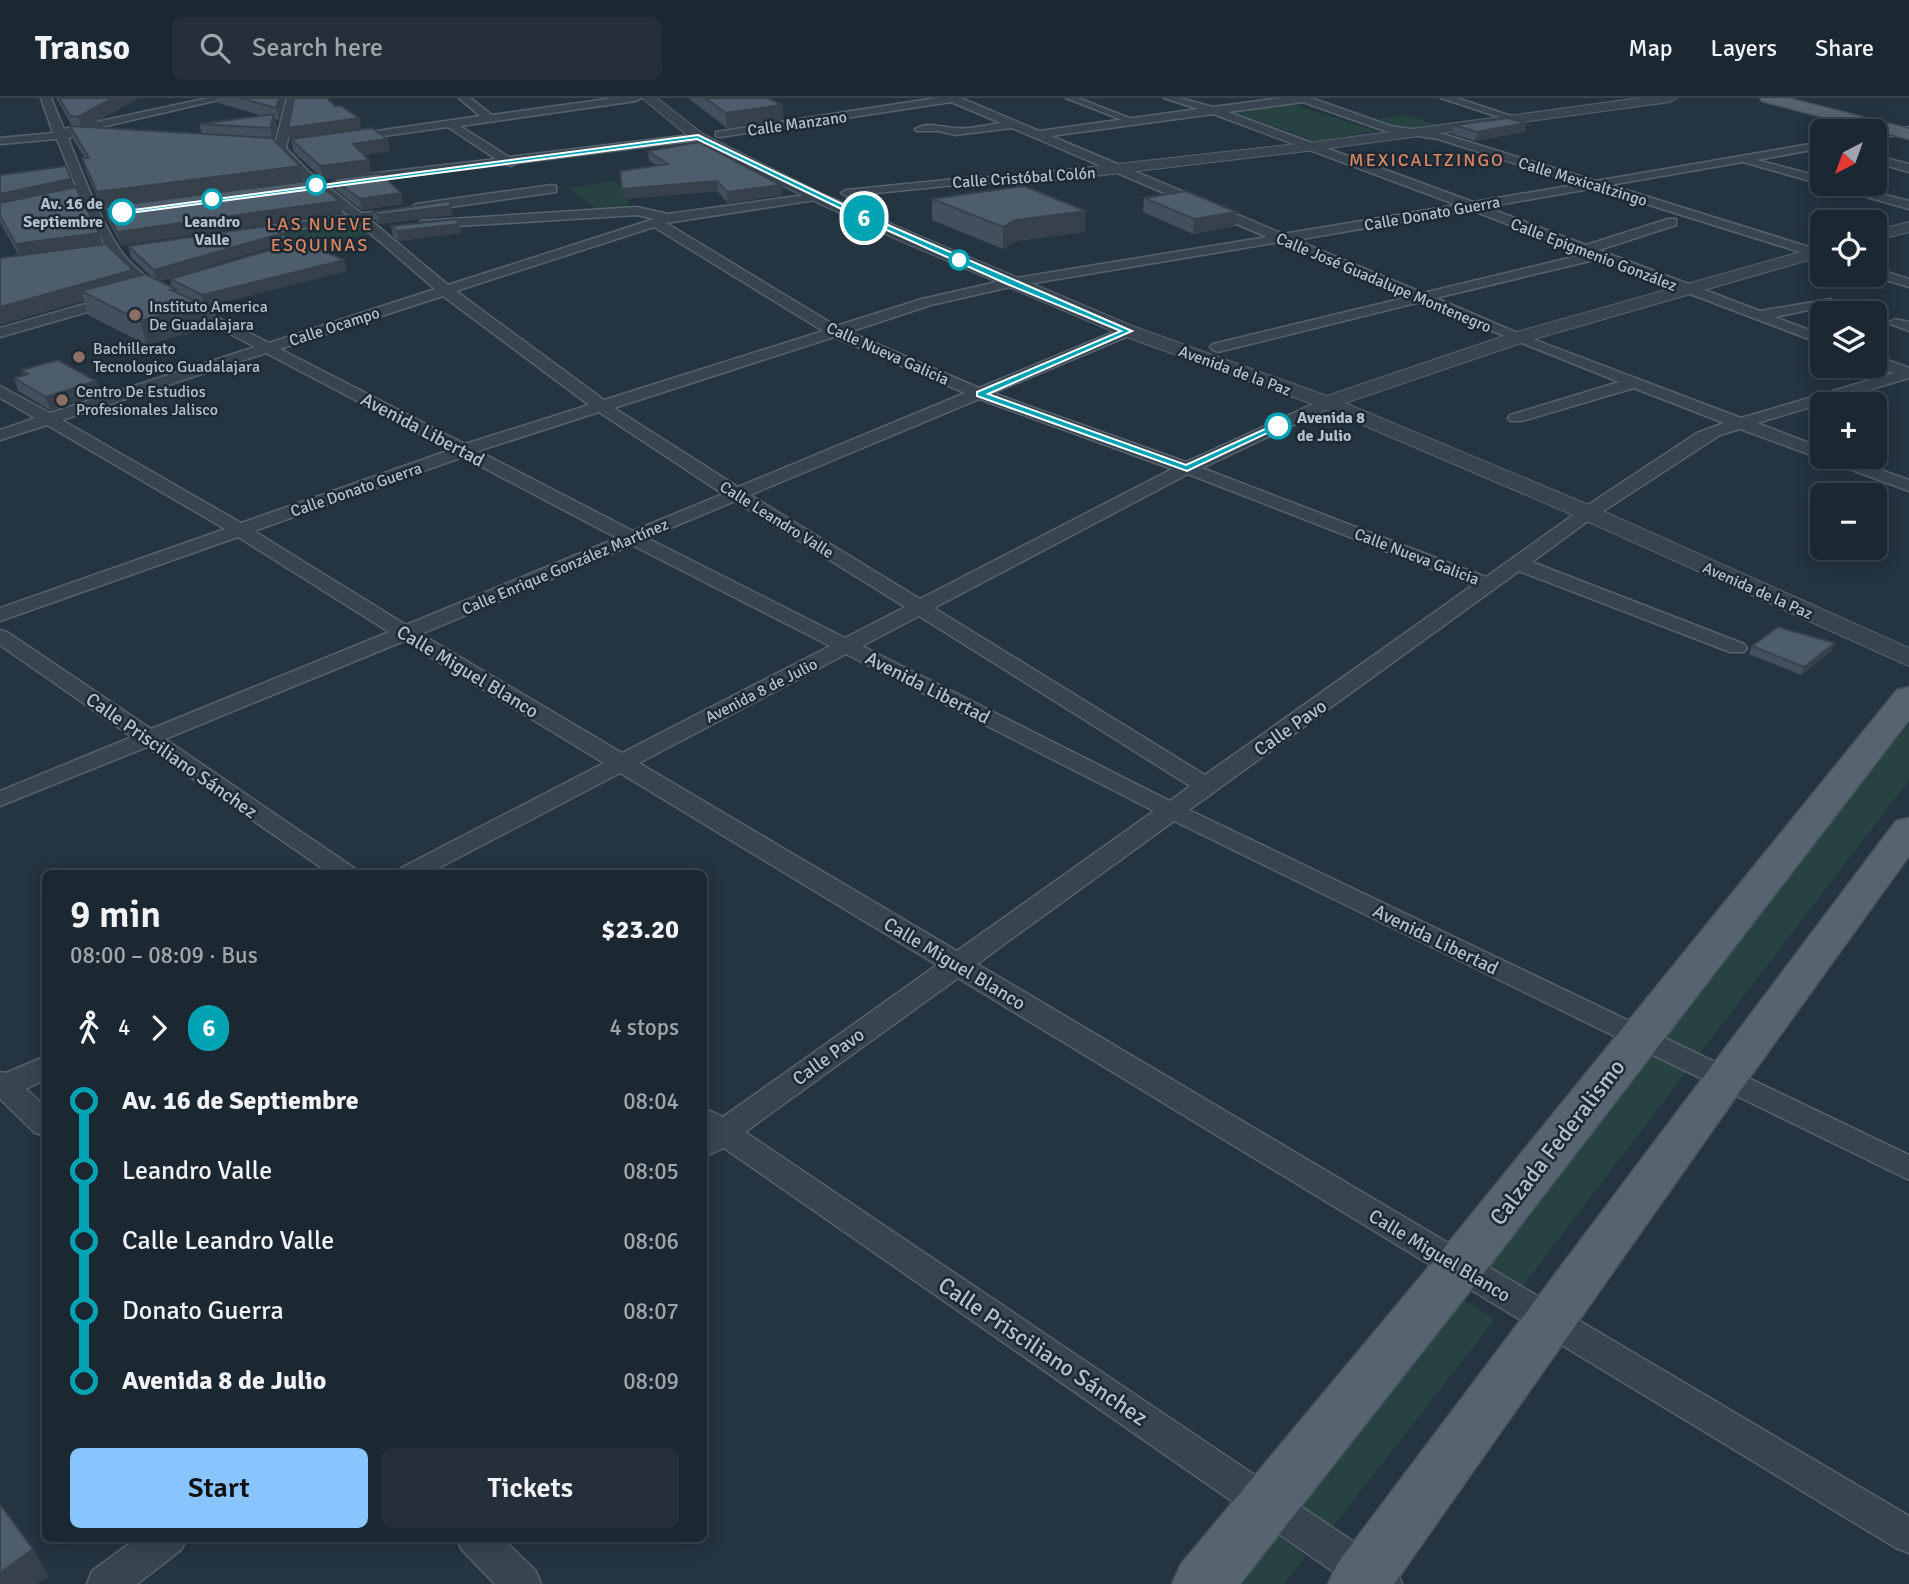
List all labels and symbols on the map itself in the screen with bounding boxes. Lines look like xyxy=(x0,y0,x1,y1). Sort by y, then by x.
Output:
street label: Calle Manzano xyxy=(746,107,848,141)
north arrow xyxy=(1810,119,1886,196)
district label: MEXICALTZINGO xyxy=(1349,149,1505,171)
street label: Calle Mexicaltzingo xyxy=(1516,153,1650,211)
street label: Calle Cristóbal Colón xyxy=(952,163,1096,193)
unlabelled marker xyxy=(306,175,326,195)
marker: Leandro Valle xyxy=(202,189,222,209)
street label: Calle Donato Guerra xyxy=(1363,192,1502,236)
place label: Av. 16 de Septiembre xyxy=(23,194,103,232)
line badge: 6 xyxy=(841,195,887,241)
marker: Av. 16 de Septiembre xyxy=(109,199,135,225)
place label: Leandro Valle xyxy=(184,212,240,250)
district label: LAS NUEVE ESQUINAS xyxy=(266,213,374,256)
street label: Calle Epigmenio González xyxy=(1508,214,1680,296)
street label: Calle José Guadalupe Montenegro xyxy=(1273,228,1494,337)
unlabelled marker xyxy=(949,250,969,270)
place label: Instituto America De Guadalajara xyxy=(149,297,268,335)
street label: Calle Ocampo xyxy=(287,303,382,351)
marker: Instituto America De Guadalajara xyxy=(127,307,143,323)
street label: Calle Nueva Galicia xyxy=(823,318,952,390)
place label: Bachillerato Tecnologico Guadalajara xyxy=(93,339,260,377)
street label: Avenida de la Paz xyxy=(1176,341,1294,401)
marker: Bachillerato Tecnologico Guadalajara xyxy=(71,349,87,365)
place label: Centro De Estudios Profesionales Jalisco xyxy=(76,382,218,420)
street label: Avenida Libertad xyxy=(357,387,488,473)
marker: Centro De Estudios Profesionales Jalisco xyxy=(54,392,70,408)
place label: Avenida 8 de Julio xyxy=(1297,408,1365,446)
marker: Avenida 8 de Julio xyxy=(1265,413,1291,439)
street label: Calle Donato Guerra xyxy=(288,458,425,522)
street label: Calle Leandro Valle xyxy=(716,477,837,563)
street label: Calle Enrique González Martínez xyxy=(459,514,672,620)
street label: Calle Nueva Galicia xyxy=(1351,524,1482,590)
street label: Avenida de la Paz xyxy=(1700,558,1816,624)
street label: Calle Miguel Blanco xyxy=(392,620,543,724)
street label: Avenida Libertad xyxy=(861,646,994,730)
street label: Avenida 8 de Julio xyxy=(702,654,821,728)
street label: Calle Prisciliano Sánchez xyxy=(81,688,262,824)
street label: Calle Pavo xyxy=(1250,694,1332,762)
street label: Avenida Libertad xyxy=(1369,899,1502,981)
street label: Calle Miguel Blanco xyxy=(879,912,1030,1016)
street label: Calle Pavo xyxy=(788,1023,869,1091)
street label: Calzada Federalismo xyxy=(1483,1053,1631,1231)
street label: Calle Miguel Blanco xyxy=(1364,1204,1515,1308)
street label: Calle Prisciliano Sánchez xyxy=(932,1271,1153,1432)

